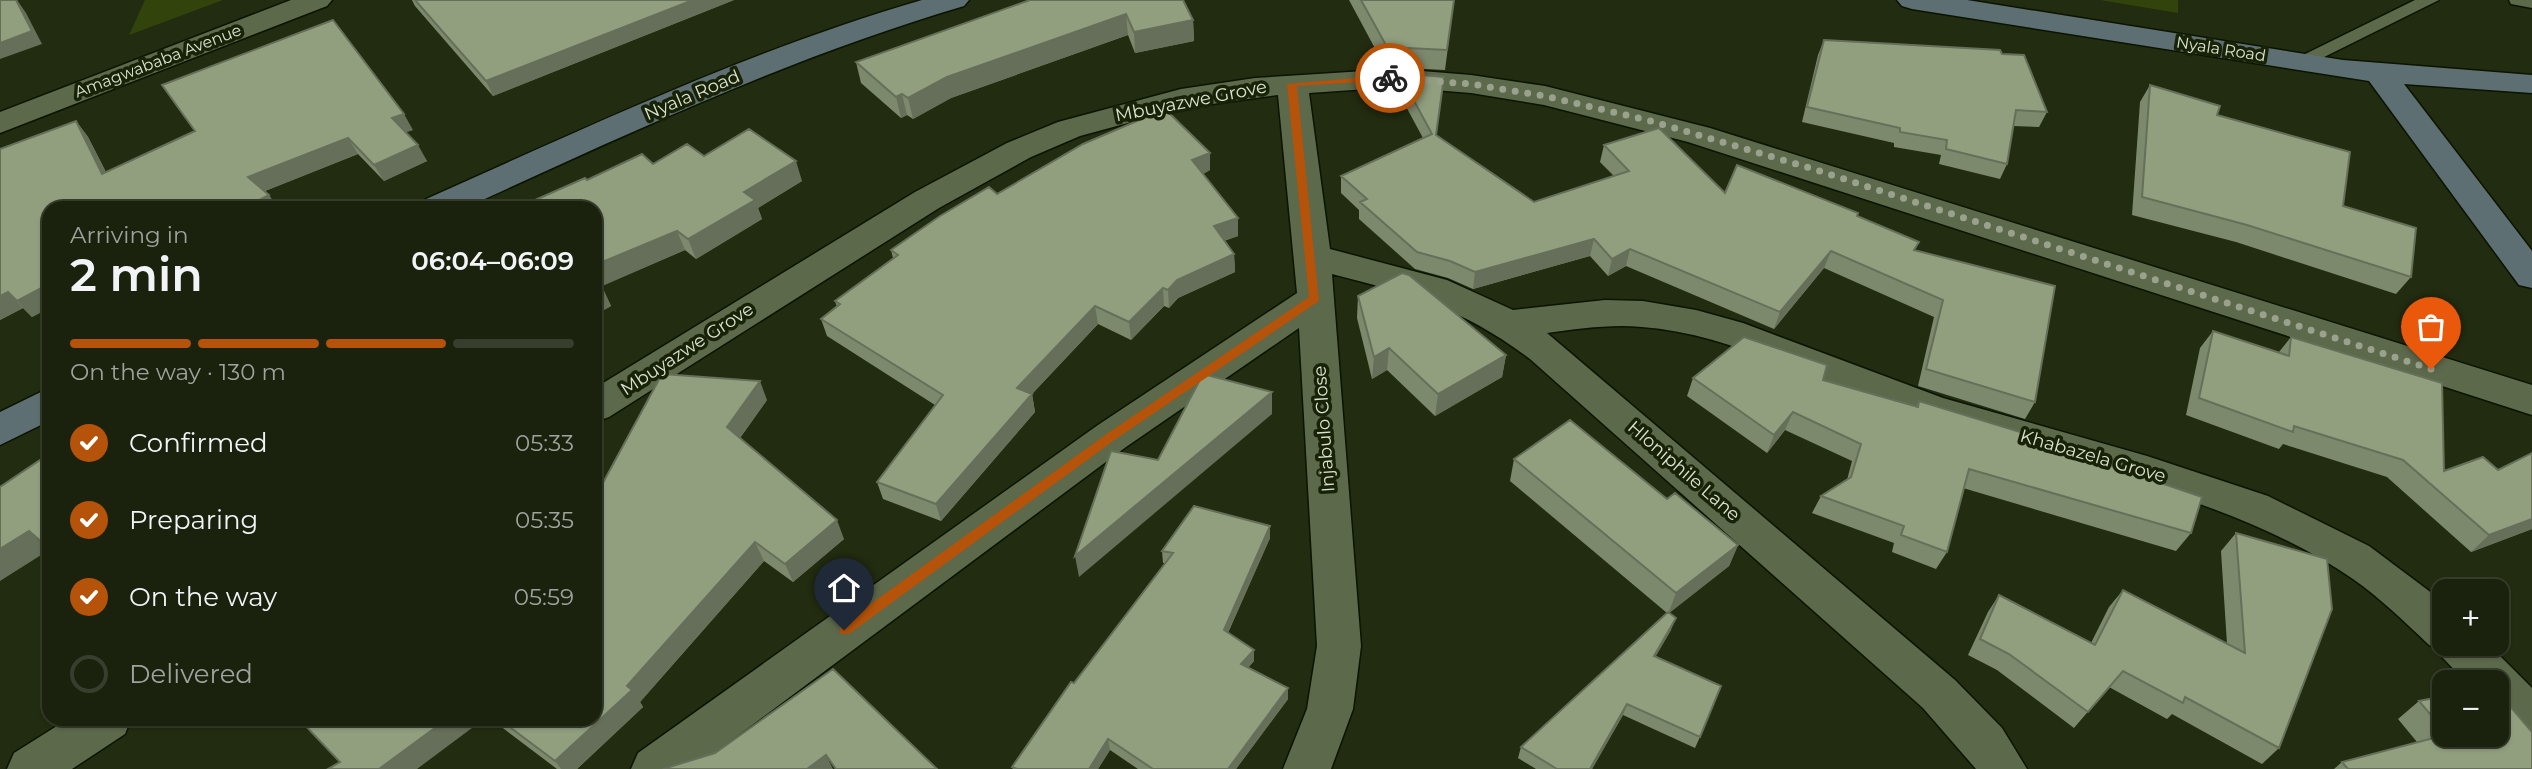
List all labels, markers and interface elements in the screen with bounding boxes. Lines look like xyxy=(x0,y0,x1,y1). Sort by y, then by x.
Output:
street label: Amagwababa Avenue xyxy=(72,20,244,102)
street label: Nyala Road xyxy=(2175,33,2267,65)
courier xyxy=(1355,43,1425,113)
icon: bike xyxy=(1371,59,1409,97)
street label: Nyala Road xyxy=(641,65,743,125)
street label: Mbuyazwe Grove xyxy=(1113,75,1269,126)
text: Arriving in xyxy=(70,221,189,249)
text: 06:04–06:09 xyxy=(411,245,574,277)
text: 2 min xyxy=(70,246,203,303)
pin xyxy=(2401,297,2461,369)
street label: Mbuyazwe Grove xyxy=(616,298,758,400)
icon: bag xyxy=(2412,308,2450,346)
text: On the way · 130 m xyxy=(70,358,286,386)
street label: Injabulo Close xyxy=(1309,365,1339,493)
street label: Hloniphile Lane xyxy=(1623,416,1745,526)
icon: check xyxy=(70,424,108,462)
street label: Khabazela Grove xyxy=(2018,425,2169,487)
text: Confirmed xyxy=(129,427,268,459)
text: 05:33 xyxy=(515,429,574,457)
icon: check xyxy=(70,501,108,539)
text: Preparing xyxy=(129,504,258,536)
text: 05:35 xyxy=(515,506,574,534)
pin xyxy=(814,558,874,630)
icon: home xyxy=(825,569,863,607)
icon: check xyxy=(70,578,108,616)
map controls xyxy=(2432,579,2509,747)
button: + xyxy=(2432,579,2509,656)
text: On the way xyxy=(129,581,277,613)
text: 05:59 xyxy=(514,583,574,611)
text: Delivered xyxy=(129,658,253,690)
button: − xyxy=(2432,670,2509,747)

